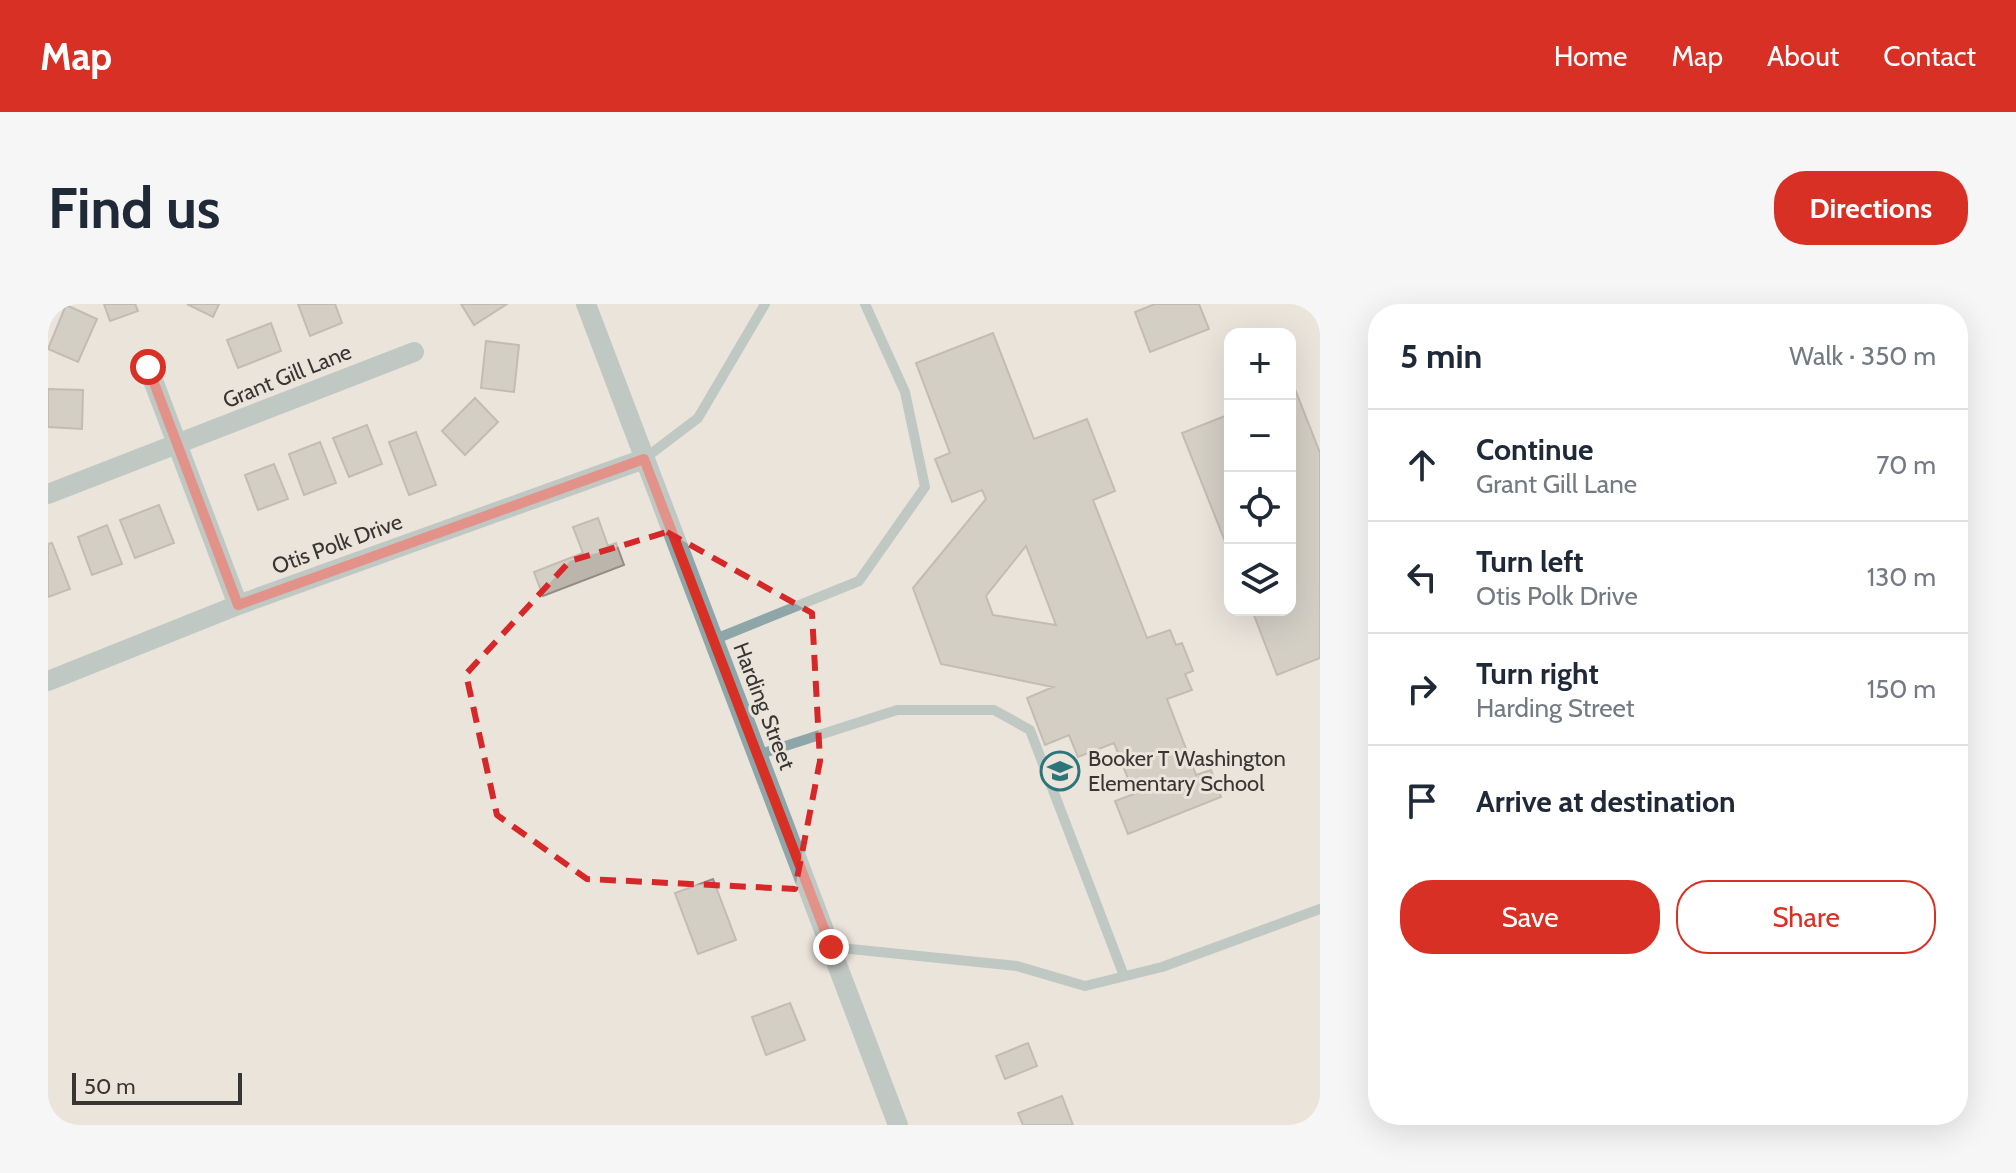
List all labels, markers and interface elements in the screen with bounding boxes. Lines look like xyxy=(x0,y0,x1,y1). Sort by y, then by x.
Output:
text: Map xyxy=(40,33,112,80)
text: Home xyxy=(1554,39,1627,73)
text: Map xyxy=(1671,39,1723,73)
text: About xyxy=(1767,39,1839,73)
text: Contact xyxy=(1883,39,1976,73)
button: Directions xyxy=(1774,171,1968,245)
text: Find us xyxy=(48,174,221,242)
map controls xyxy=(1224,328,1296,616)
button: + xyxy=(1224,328,1296,400)
text: 5 min xyxy=(1400,335,1482,377)
street label: Grant Gill Lane xyxy=(219,338,355,414)
text: Walk · 350 m xyxy=(1789,340,1936,372)
route start xyxy=(130,349,166,385)
button: − xyxy=(1224,400,1296,472)
text: Continue xyxy=(1476,431,1593,468)
icon: ahead xyxy=(1400,443,1444,487)
text: 70 m xyxy=(1876,449,1936,481)
text: Grant Gill Lane xyxy=(1476,468,1637,500)
button: locate xyxy=(1224,472,1296,544)
street label: Otis Polk Drive xyxy=(268,508,406,580)
text: Turn left xyxy=(1476,543,1584,580)
button: layers xyxy=(1224,544,1296,616)
icon: left xyxy=(1400,555,1444,599)
text: 130 m xyxy=(1867,561,1936,593)
text: Otis Polk Drive xyxy=(1476,580,1638,612)
street label: Harding Street xyxy=(727,639,801,774)
text: Turn right xyxy=(1476,655,1599,692)
icon: right xyxy=(1400,667,1444,711)
text: 150 m xyxy=(1867,673,1936,705)
text: Harding Street xyxy=(1476,692,1635,724)
place label: Booker T Washington Elementary School xyxy=(1088,745,1286,797)
school or university icon: Booker T Washington Elementary School xyxy=(1039,750,1081,792)
icon: arrive xyxy=(1400,779,1444,823)
text: Arrive at destination xyxy=(1476,783,1736,820)
button: Save xyxy=(1400,880,1660,954)
button: Share xyxy=(1676,880,1936,954)
route end xyxy=(813,929,849,965)
scale bar xyxy=(72,1069,242,1105)
text: 50 m xyxy=(84,1073,136,1100)

